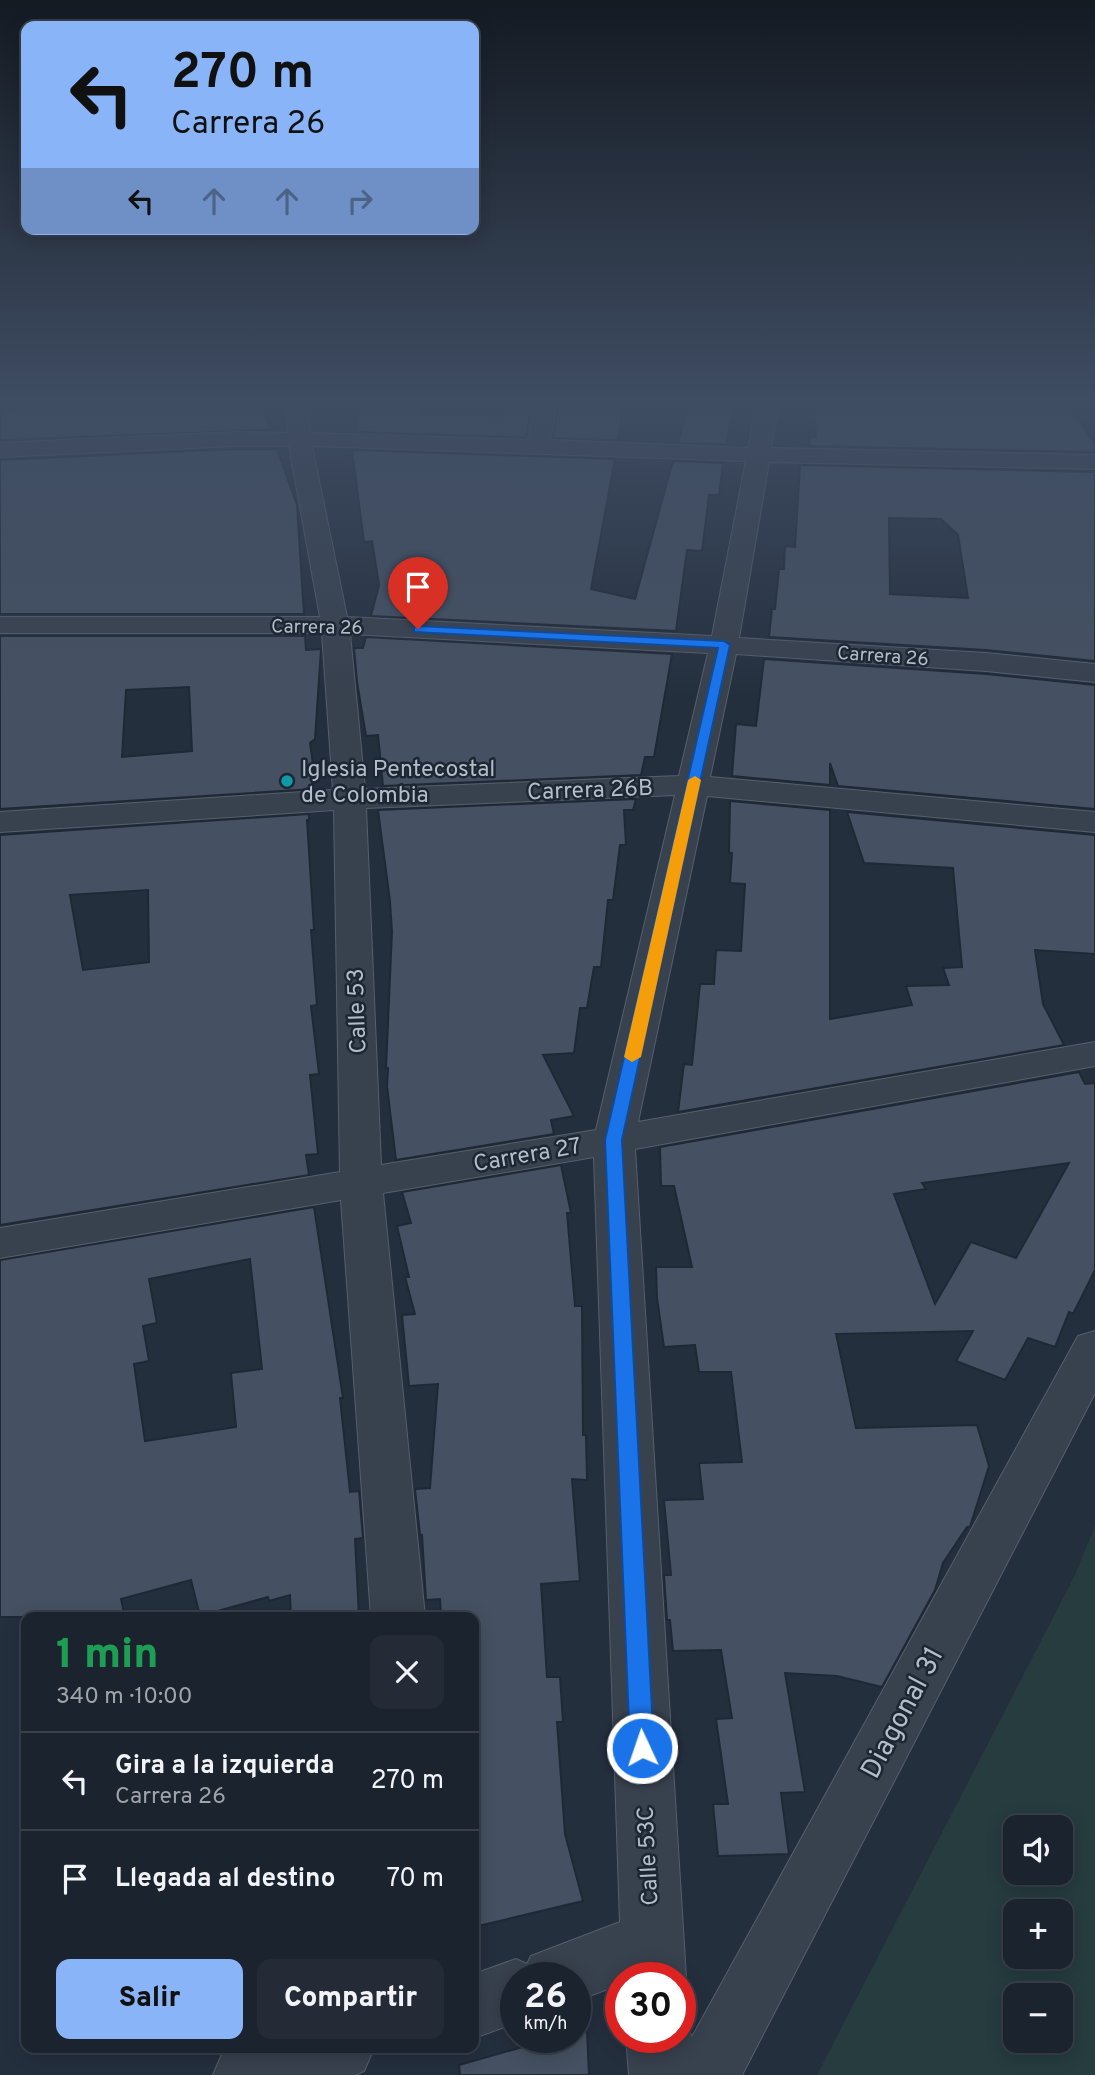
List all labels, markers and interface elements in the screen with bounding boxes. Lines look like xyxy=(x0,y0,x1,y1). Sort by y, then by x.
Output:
text: 270 m xyxy=(171,44,314,106)
icon: left xyxy=(56,49,147,140)
text: Carrera 26 xyxy=(171,105,325,145)
icon: left xyxy=(122,182,160,220)
icon: ahead xyxy=(195,182,233,220)
icon: ahead xyxy=(268,182,306,220)
icon: right xyxy=(341,182,379,220)
pin xyxy=(388,557,448,629)
icon: arrive xyxy=(399,568,437,606)
street label: Carrera 26 xyxy=(271,615,363,641)
street label: Carrera 26 xyxy=(836,642,929,672)
place label: Iglesia Pentecostal de Colombia xyxy=(301,756,495,811)
marker: Iglesia Pentecostal de Colombia xyxy=(279,773,295,789)
street label: Carrera 26B xyxy=(527,775,654,808)
street label: Calle 53 xyxy=(343,968,374,1054)
street label: Carrera 27 xyxy=(471,1133,584,1180)
text: 1 min xyxy=(56,1630,159,1683)
button: close xyxy=(370,1635,444,1709)
street label: Diagonal 31 xyxy=(854,1641,953,1786)
text: 340 m · 10:00 xyxy=(56,1683,192,1712)
position arrow xyxy=(605,1711,679,1785)
text: Gira a la izquierda xyxy=(115,1750,334,1783)
icon: left xyxy=(56,1762,94,1800)
text: 270 m xyxy=(371,1765,444,1798)
text: Carrera 26 xyxy=(115,1783,226,1812)
street label: Calle 53C xyxy=(632,1805,667,1906)
map controls xyxy=(1003,1815,1073,2053)
button: sound xyxy=(1003,1815,1073,1885)
icon: arrive xyxy=(56,1860,94,1898)
text: Llegada al destino xyxy=(115,1863,335,1896)
text: 70 m xyxy=(386,1863,444,1896)
button: + xyxy=(1003,1899,1073,1969)
button: Salir xyxy=(56,1959,243,2039)
button: Compartir xyxy=(257,1959,444,2039)
speed limit sign: 30 xyxy=(605,1962,696,2053)
text: 26 xyxy=(524,1976,567,2020)
button: − xyxy=(1003,1983,1073,2053)
text: km/h xyxy=(524,2013,567,2036)

